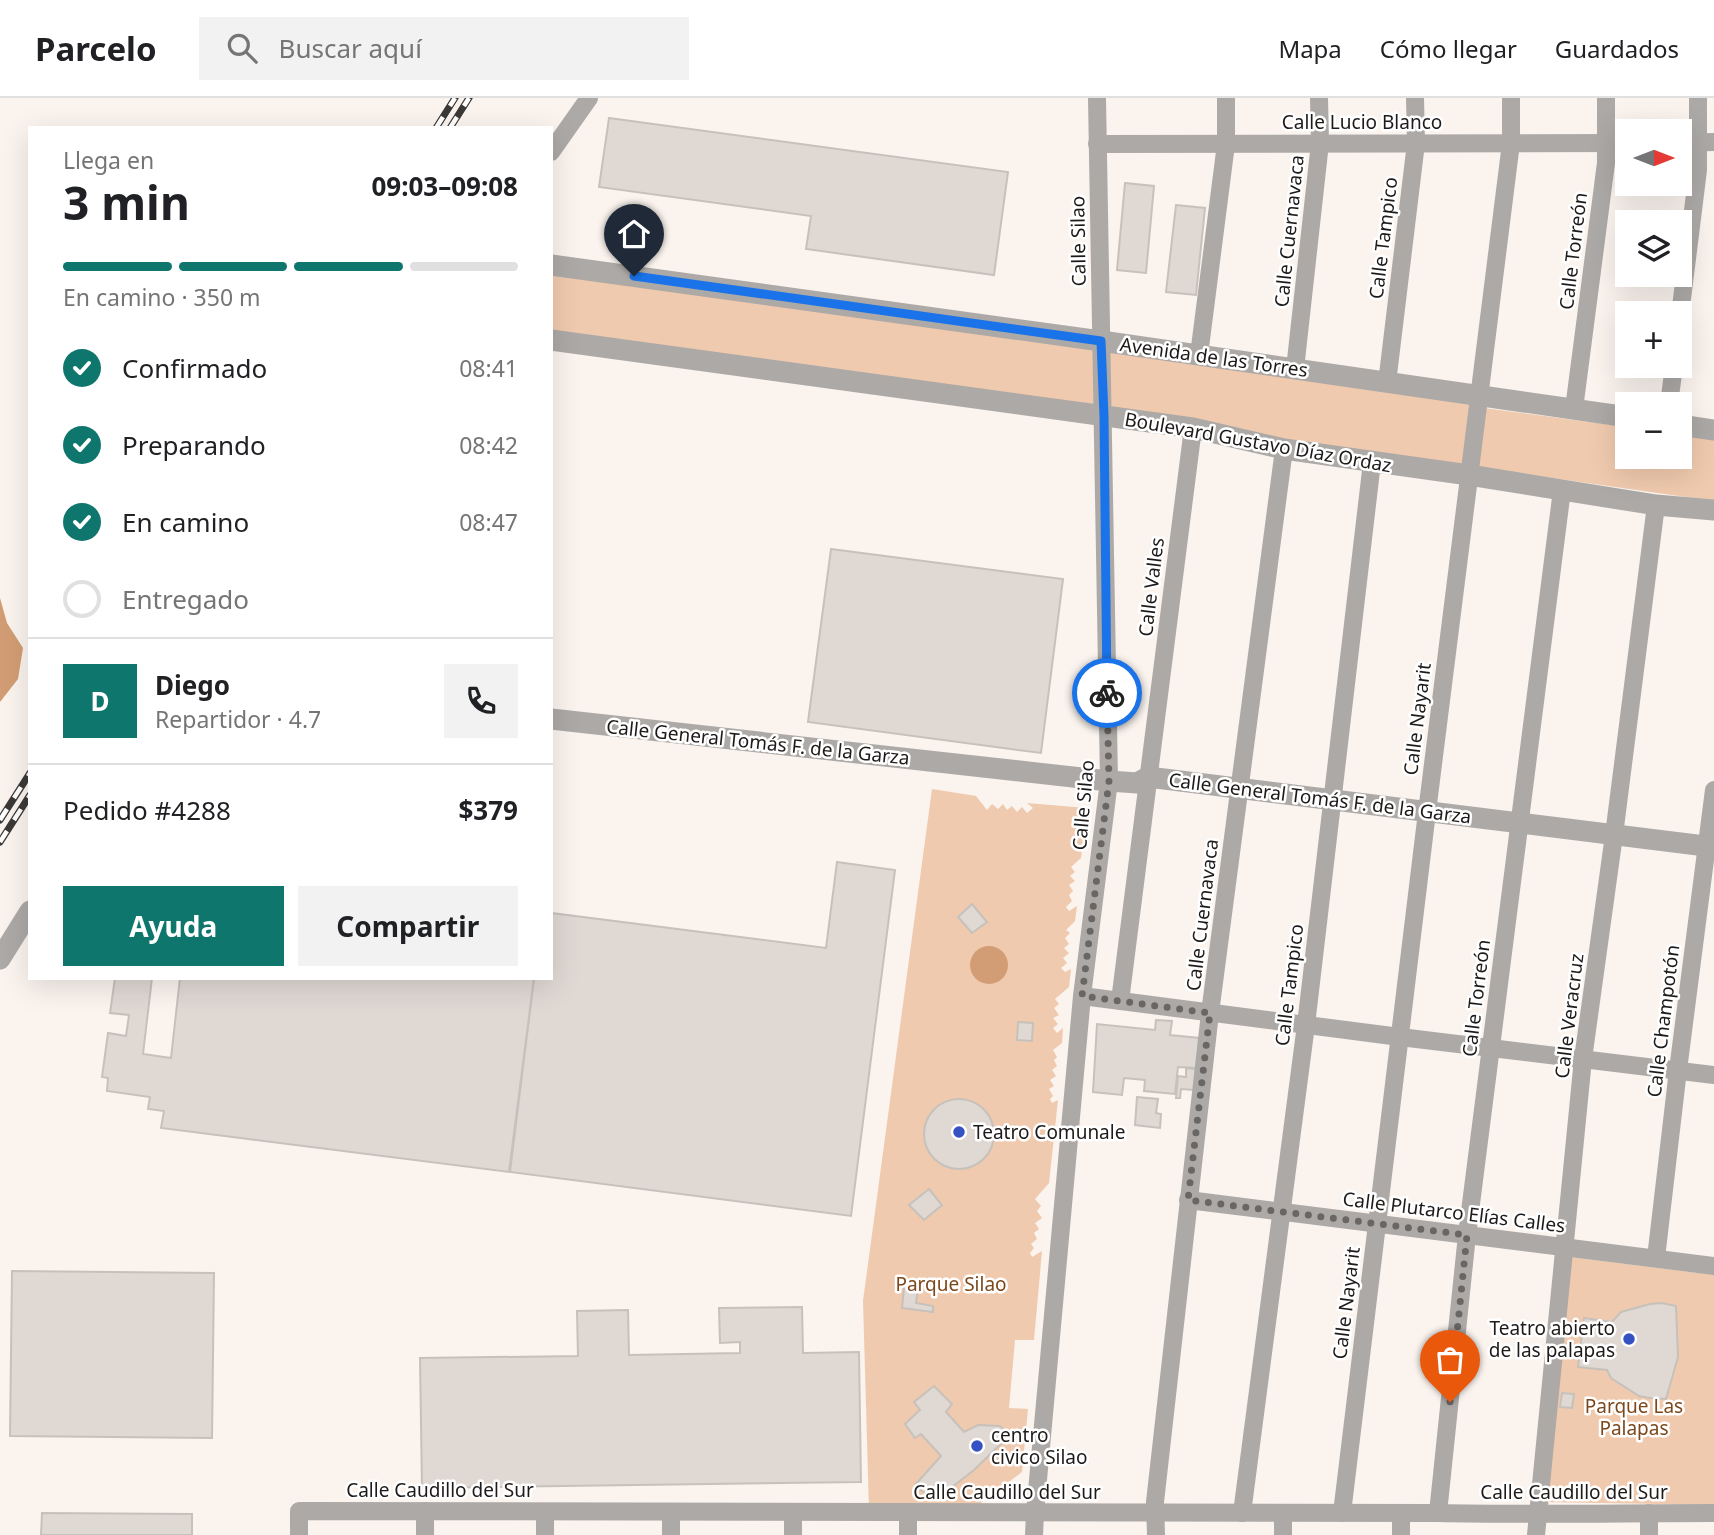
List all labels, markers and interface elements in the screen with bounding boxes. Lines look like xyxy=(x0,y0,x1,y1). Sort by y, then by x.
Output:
search box xyxy=(199,17,689,80)
text: Parcelo xyxy=(35,26,157,71)
icon: search xyxy=(223,29,261,67)
text: Buscar aquí xyxy=(279,30,422,66)
text: Mapa xyxy=(1278,32,1342,65)
text: Cómo llegar xyxy=(1380,32,1517,65)
text: Guardados xyxy=(1555,32,1679,65)
street label: Calle Lucio Blanco xyxy=(1282,109,1442,135)
north arrow xyxy=(1615,119,1692,196)
map controls xyxy=(1615,119,1692,469)
text: Llega en xyxy=(63,144,154,176)
street label: Calle Cuernavaca xyxy=(1268,154,1310,308)
text: 09:03–09:08 xyxy=(371,168,518,204)
text: 3 min xyxy=(63,171,190,233)
street label: Calle Tampico xyxy=(1363,175,1403,301)
street label: Calle Torreón xyxy=(1553,191,1593,311)
street label: Calle Silao xyxy=(1064,196,1092,286)
pin xyxy=(604,204,664,276)
button: layers xyxy=(1615,210,1692,287)
icon: home xyxy=(615,215,653,253)
text: En camino · 350 m xyxy=(63,281,261,313)
button: + xyxy=(1615,301,1692,378)
street label: Avenida de las Torres xyxy=(1118,331,1310,383)
icon: check xyxy=(63,349,101,387)
text: Confirmado xyxy=(122,350,267,386)
text: 08:41 xyxy=(459,352,518,384)
button: − xyxy=(1615,392,1692,469)
street label: Boulevard Gustavo Díaz Ordaz xyxy=(1123,406,1393,478)
icon: check xyxy=(63,426,101,464)
text: Preparando xyxy=(122,427,266,463)
text: 08:42 xyxy=(459,429,518,461)
icon: check xyxy=(63,503,101,541)
text: En camino xyxy=(122,504,249,540)
text: 08:47 xyxy=(459,506,518,538)
street label: Calle Valles xyxy=(1132,536,1170,638)
text: Entregado xyxy=(122,581,249,617)
courier xyxy=(1072,658,1142,728)
street label: Calle Nayarit xyxy=(1397,661,1437,777)
button: phone xyxy=(444,664,518,738)
text: Diego xyxy=(155,667,230,703)
icon: bike xyxy=(1088,674,1126,712)
text: D xyxy=(90,683,110,719)
text: Repartidor · 4.7 xyxy=(155,703,321,735)
street label: Calle General Tomás F. de la Garza xyxy=(605,713,911,771)
street label: Calle Silao xyxy=(1066,759,1100,851)
street label: Calle General Tomás F. de la Garza xyxy=(1167,767,1473,829)
text: Pedido #4288 xyxy=(63,792,231,828)
text: $379 xyxy=(459,792,518,828)
street label: Calle Cuernavaca xyxy=(1180,838,1224,992)
button: Ayuda xyxy=(63,886,284,966)
button: Compartir xyxy=(298,886,518,966)
street label: Calle Tampico xyxy=(1269,922,1309,1048)
street label: Calle Torreón xyxy=(1456,938,1496,1058)
street label: Calle Champotón xyxy=(1641,943,1685,1099)
street label: Calle Veracruz xyxy=(1548,952,1590,1080)
place label: Teatro Comunale xyxy=(973,1119,1125,1145)
marker: Teatro Comunale xyxy=(951,1124,967,1140)
street label: Calle Plutarco Elías Calles xyxy=(1341,1185,1567,1239)
street label: Calle Nayarit xyxy=(1326,1245,1366,1361)
park label: Parque Silao xyxy=(895,1271,1007,1297)
place label: Teatro abierto de las palapas xyxy=(1489,1315,1615,1363)
pin xyxy=(1420,1330,1480,1402)
marker: Teatro abierto de las palapas xyxy=(1621,1331,1637,1347)
icon: bag xyxy=(1431,1341,1469,1379)
park label: Parque Las Palapas xyxy=(1585,1393,1683,1441)
place label: centro civico Silao xyxy=(991,1422,1088,1470)
marker: centro civico Silao xyxy=(969,1438,985,1454)
street label: Calle Caudillo del Sur xyxy=(346,1477,534,1503)
street label: Calle Caudillo del Sur xyxy=(913,1479,1101,1505)
street label: Calle Caudillo del Sur xyxy=(1480,1479,1668,1505)

